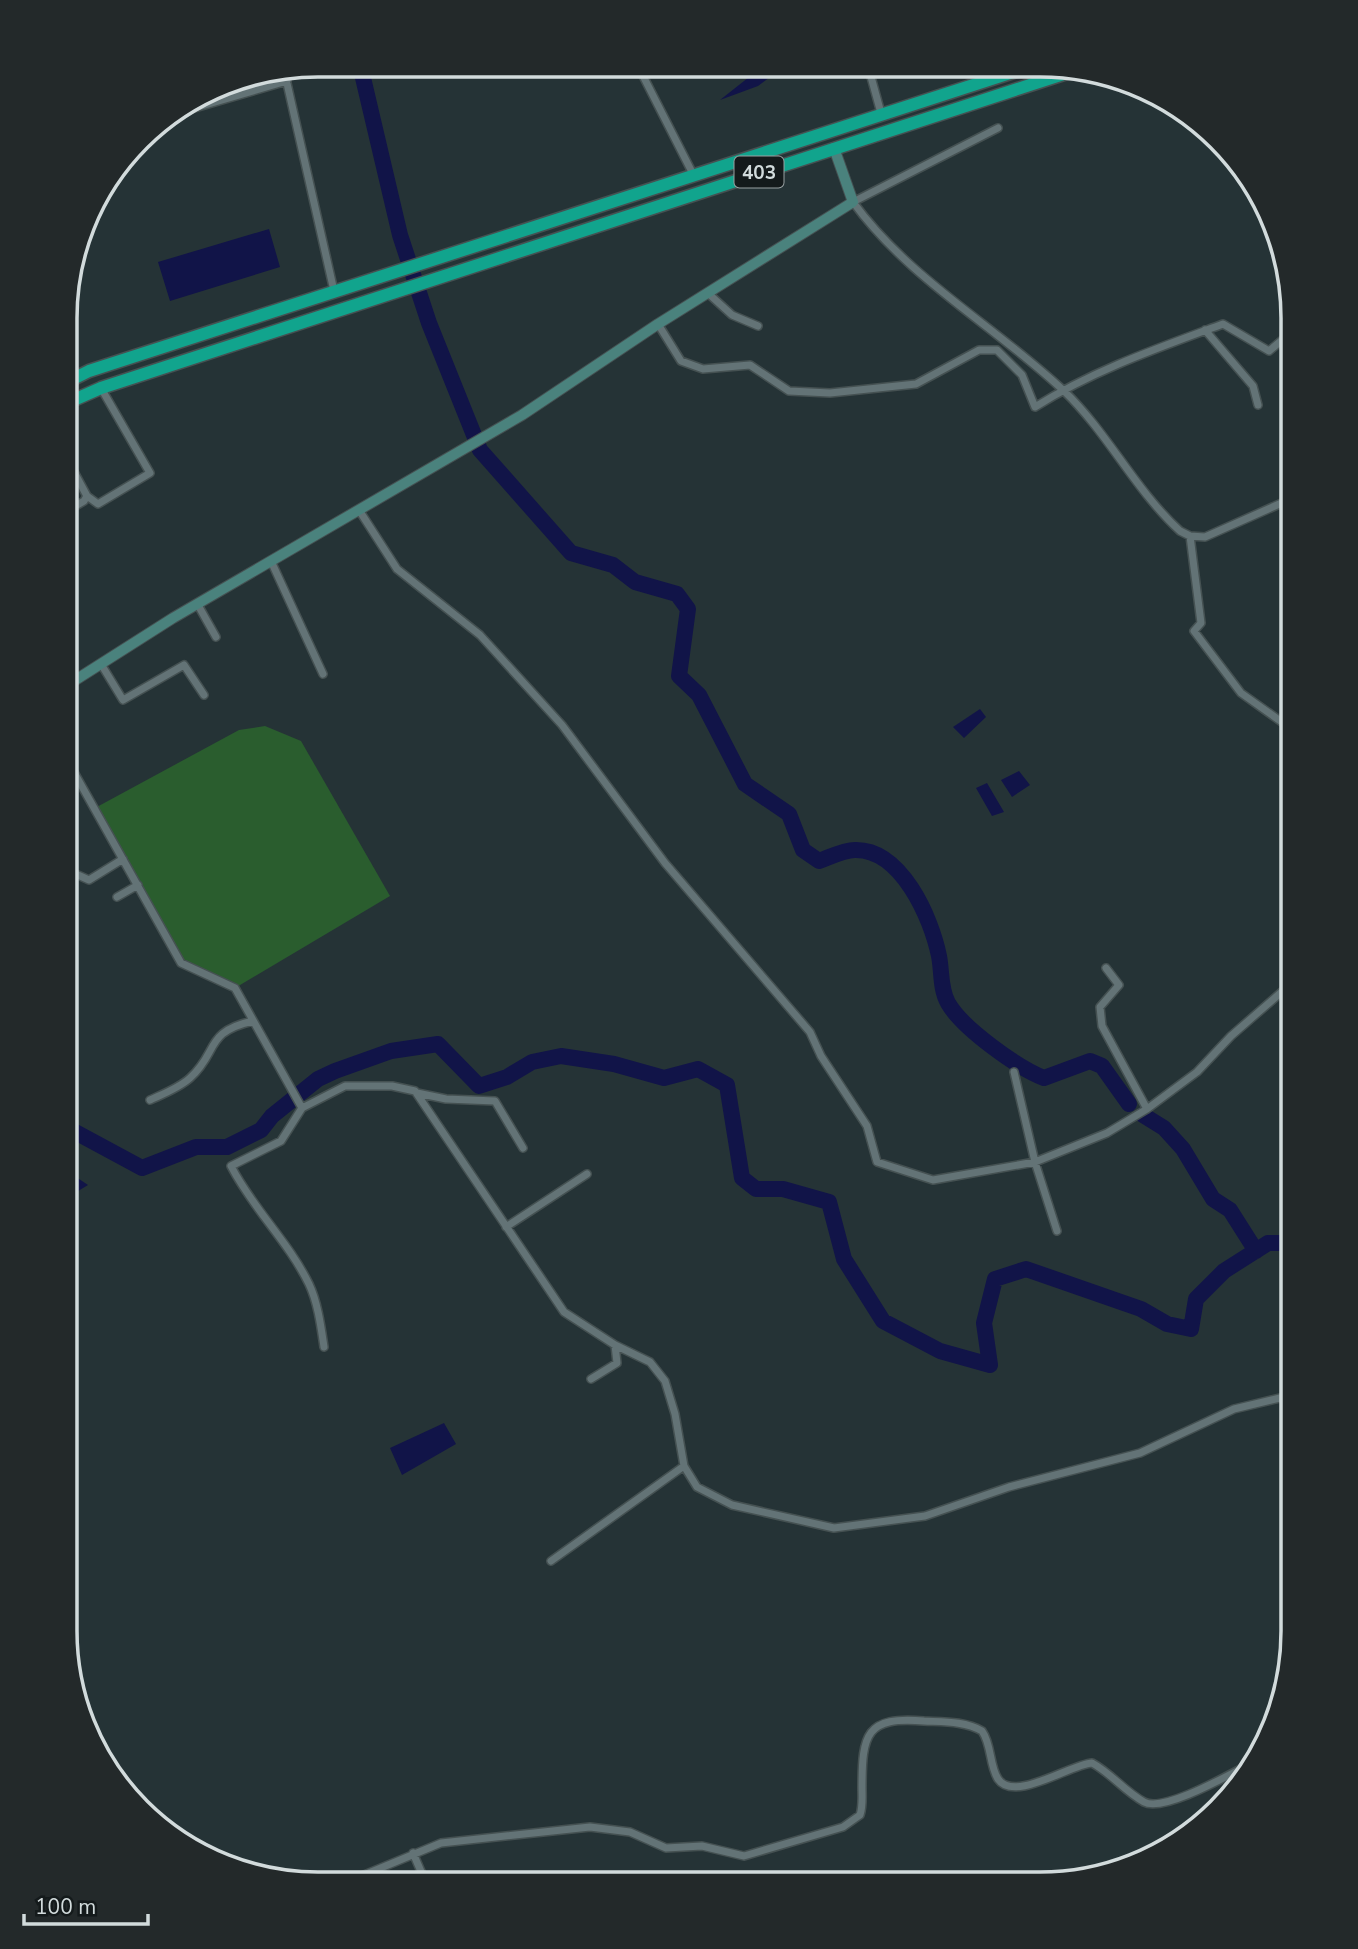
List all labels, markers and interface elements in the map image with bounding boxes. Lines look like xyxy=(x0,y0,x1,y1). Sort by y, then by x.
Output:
road number: 403 xyxy=(734,156,784,188)
scale bar xyxy=(24,1882,149,1926)
text: 100 m xyxy=(35,1893,96,1921)

